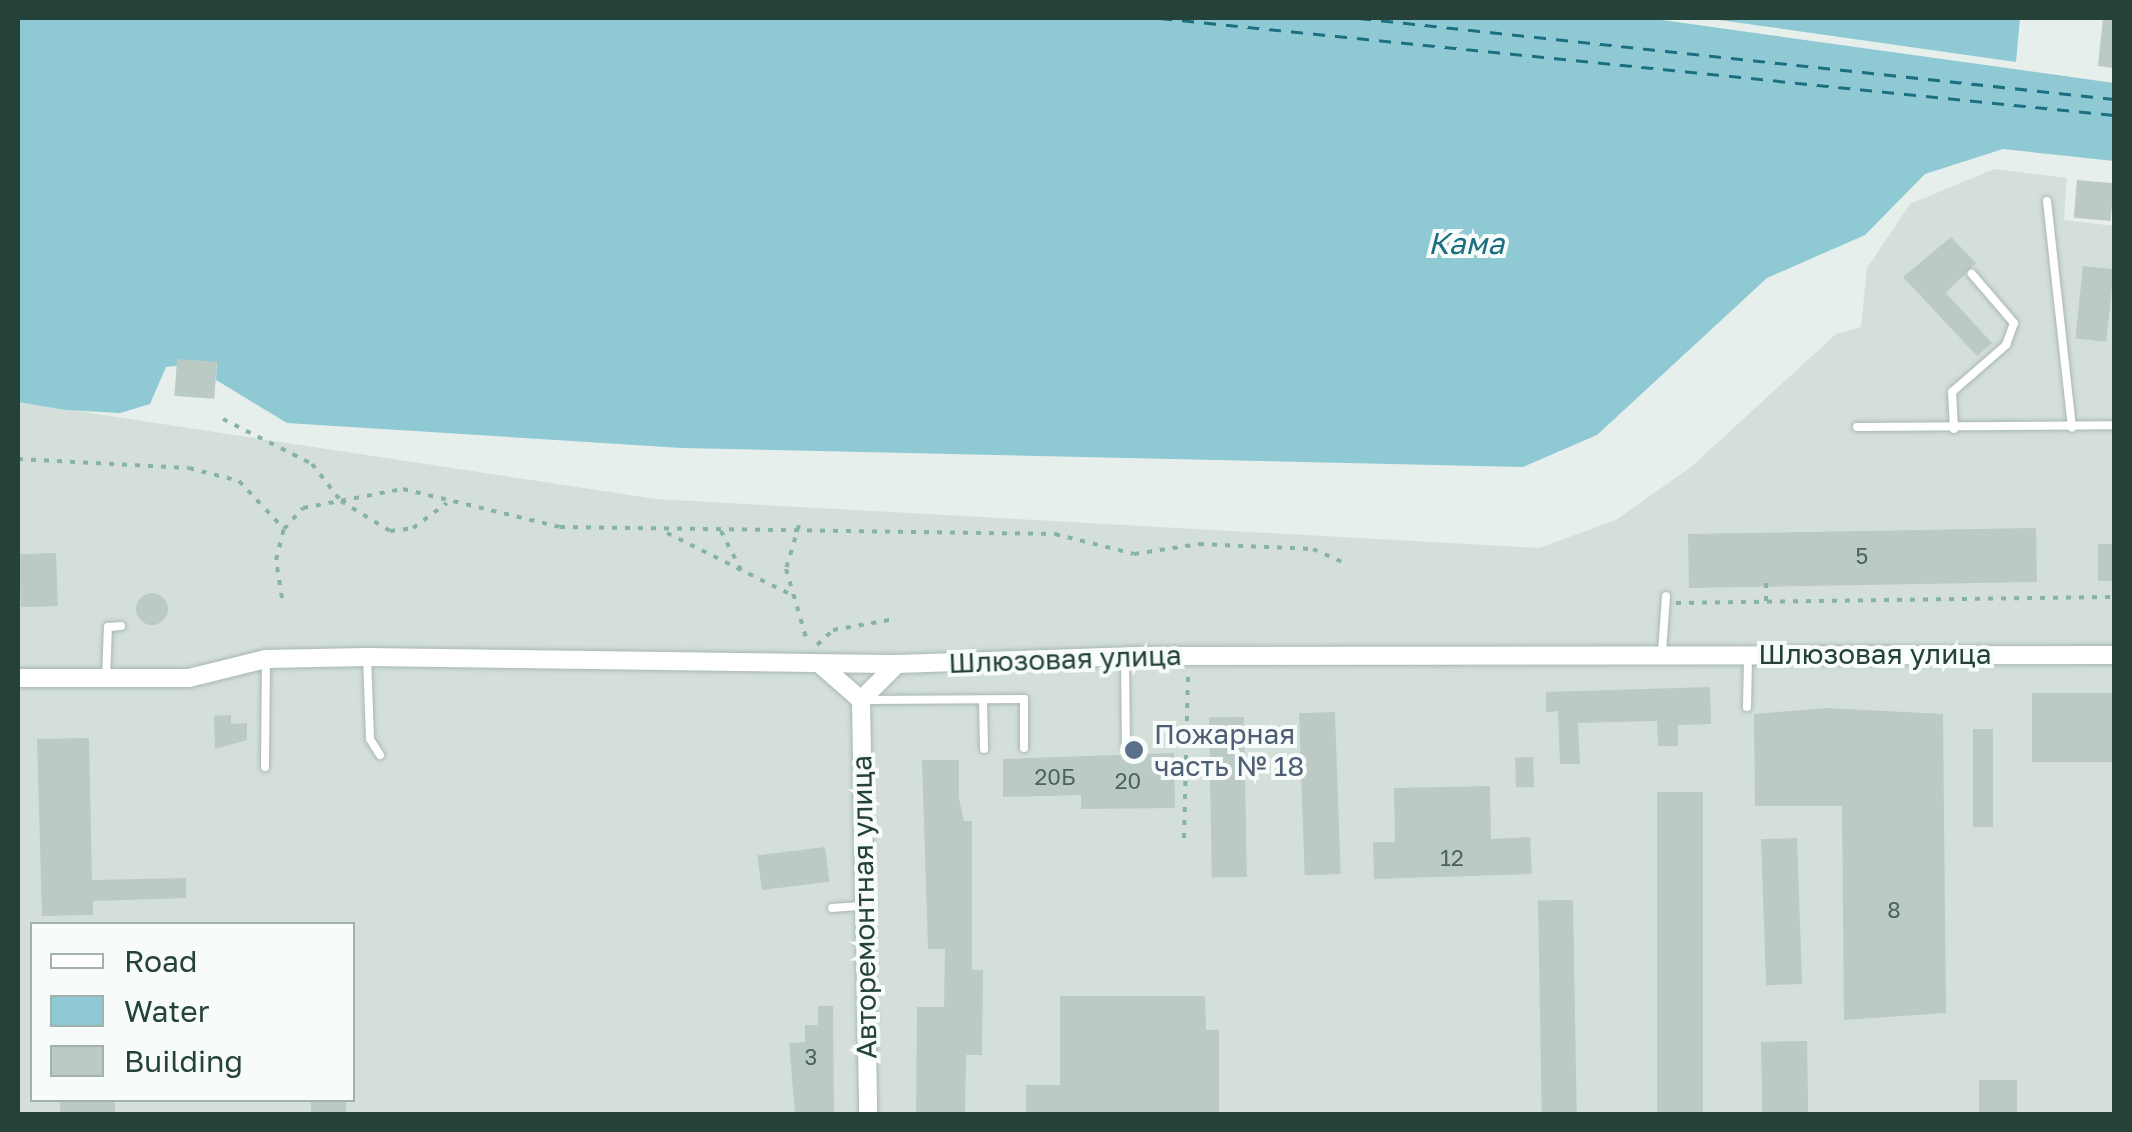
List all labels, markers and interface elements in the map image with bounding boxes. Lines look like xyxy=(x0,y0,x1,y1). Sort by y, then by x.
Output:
water label: Кама xyxy=(1428,225,1504,261)
house number: 5 xyxy=(1856,543,1868,569)
street label: Шлюзовая улица xyxy=(1758,637,1992,671)
street label: Шлюзовая улица xyxy=(948,638,1182,680)
place label: Пожарная часть № 18 xyxy=(1154,717,1304,783)
marker: Пожарная часть № 18 xyxy=(1123,739,1145,761)
street label: Авторемонтная улица xyxy=(845,755,883,1059)
house number: 20Б xyxy=(1034,764,1076,790)
house number: 20 xyxy=(1115,768,1141,794)
house number: 12 xyxy=(1440,845,1464,871)
house number: 8 xyxy=(1887,897,1901,923)
legend xyxy=(30,922,355,1102)
text: Road xyxy=(124,943,198,979)
text: Water xyxy=(124,993,209,1029)
text: Building xyxy=(124,1043,243,1079)
house number: 3 xyxy=(805,1044,817,1070)

